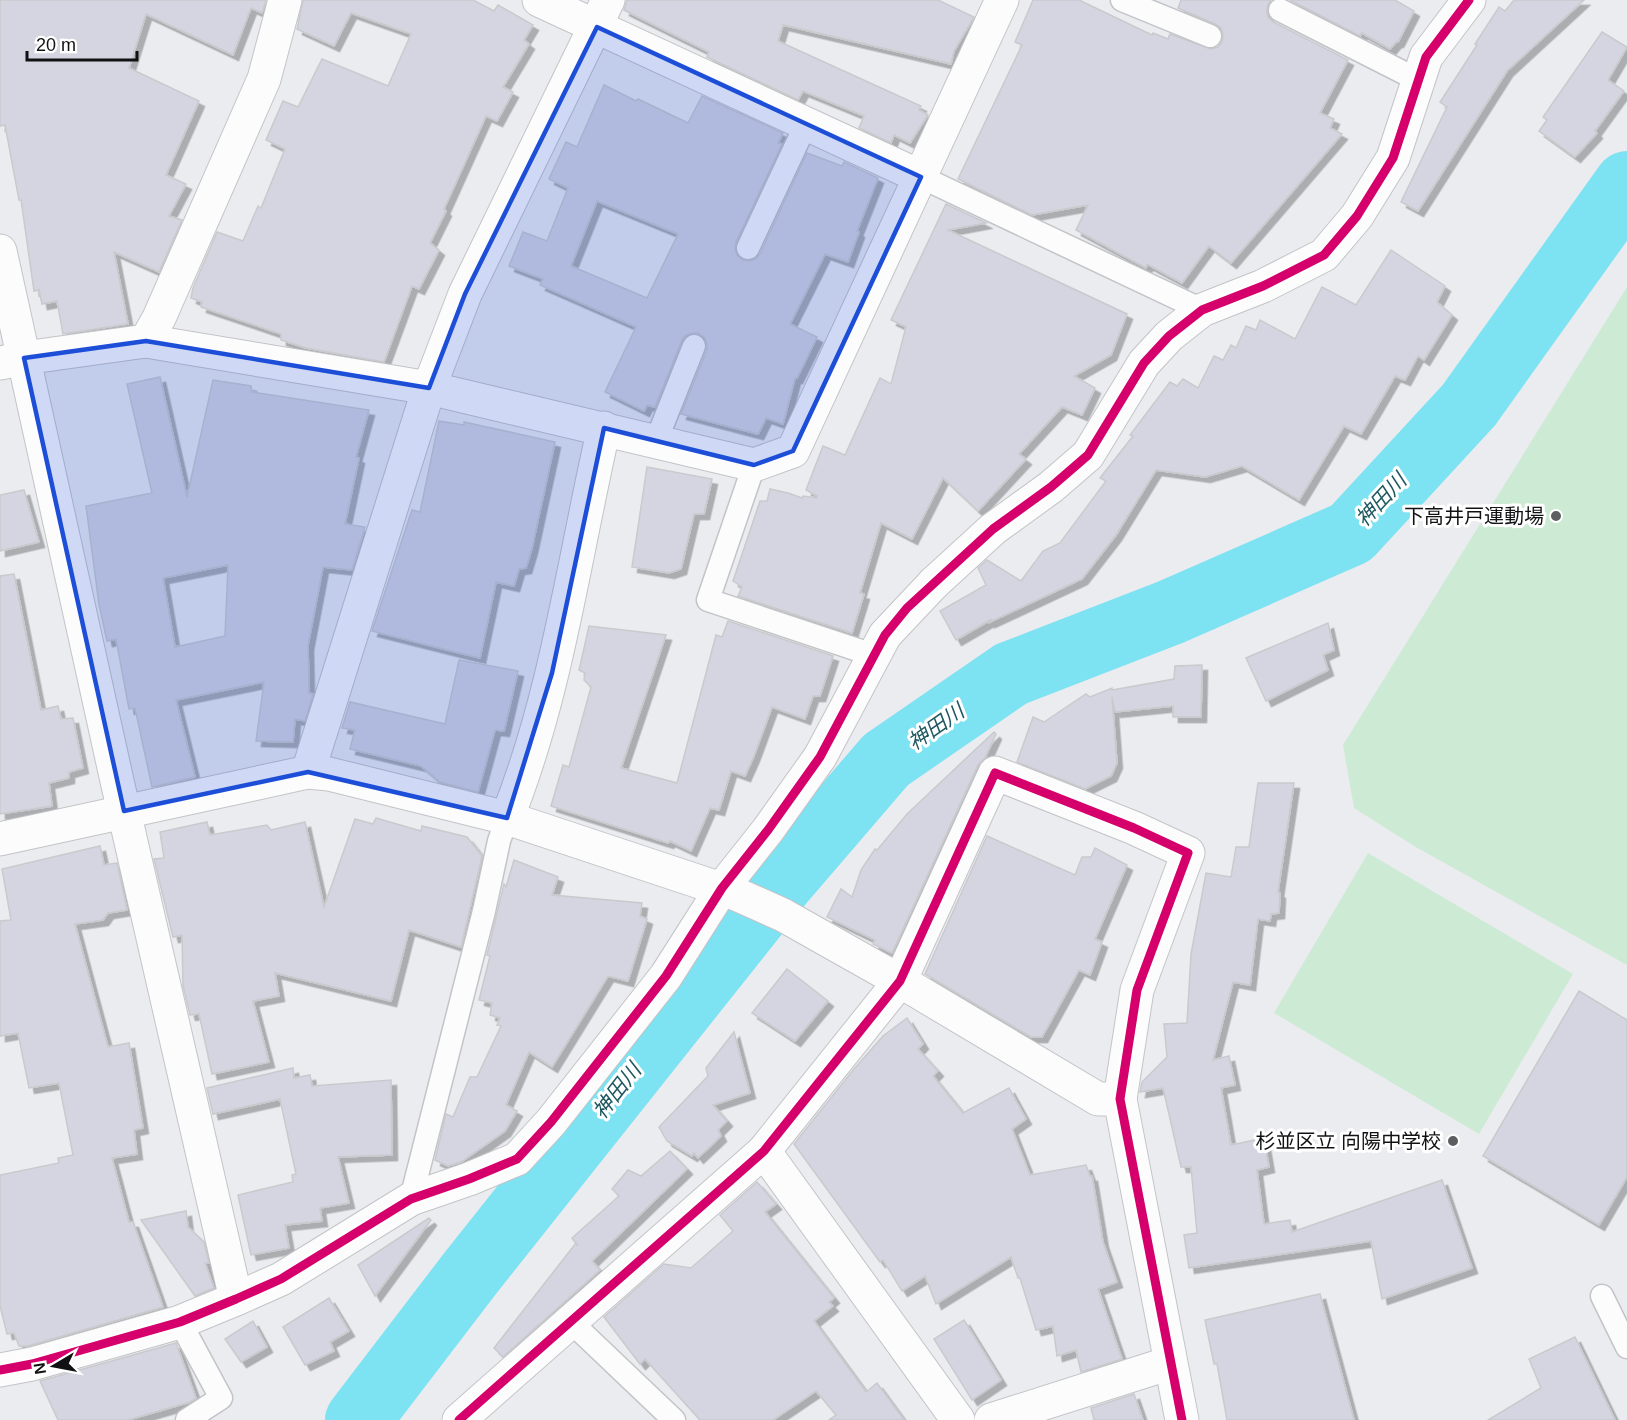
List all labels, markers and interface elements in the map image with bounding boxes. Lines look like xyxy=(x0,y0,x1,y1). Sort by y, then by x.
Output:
scale bar xyxy=(27,24,136,62)
text: 20 m xyxy=(36,35,76,55)
water label: 神田川 xyxy=(1351,467,1412,531)
place label: 下高井戸運動場 xyxy=(1404,505,1544,527)
marker: 下高井戸運動場 xyxy=(1549,509,1563,523)
water label: 神田川 xyxy=(903,698,970,754)
water label: 神田川 xyxy=(588,1057,646,1123)
place label: 杉並区立 向陽中学校 xyxy=(1255,1130,1441,1152)
marker: 杉並区立 向陽中学校 xyxy=(1446,1134,1460,1148)
north arrow xyxy=(24,1336,84,1396)
text: N xyxy=(30,1361,49,1376)

